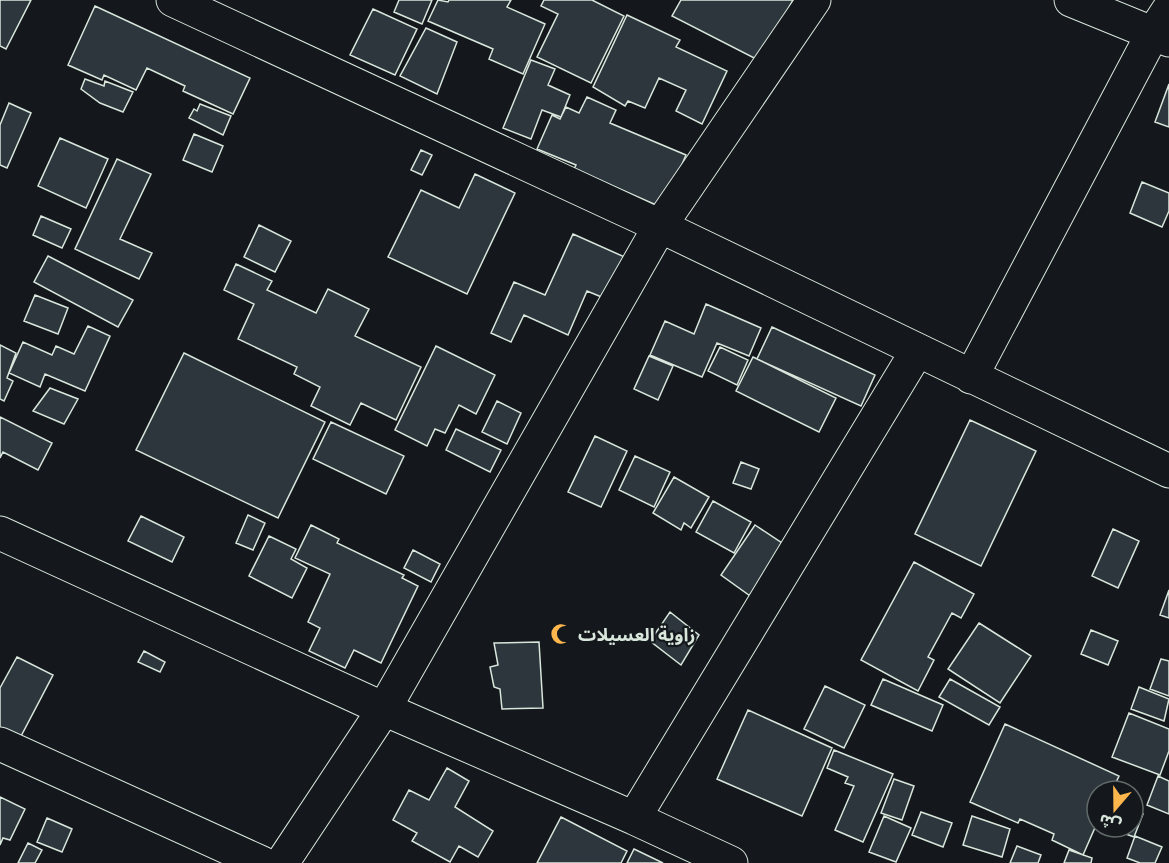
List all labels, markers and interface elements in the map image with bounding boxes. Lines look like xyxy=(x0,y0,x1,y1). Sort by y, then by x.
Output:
mosque icon: زاوية العسيلات xyxy=(549,622,573,646)
place label: زاوية العسيلات xyxy=(578,623,695,646)
north arrow xyxy=(1085,779,1145,839)
text: ش xyxy=(1096,810,1124,836)

